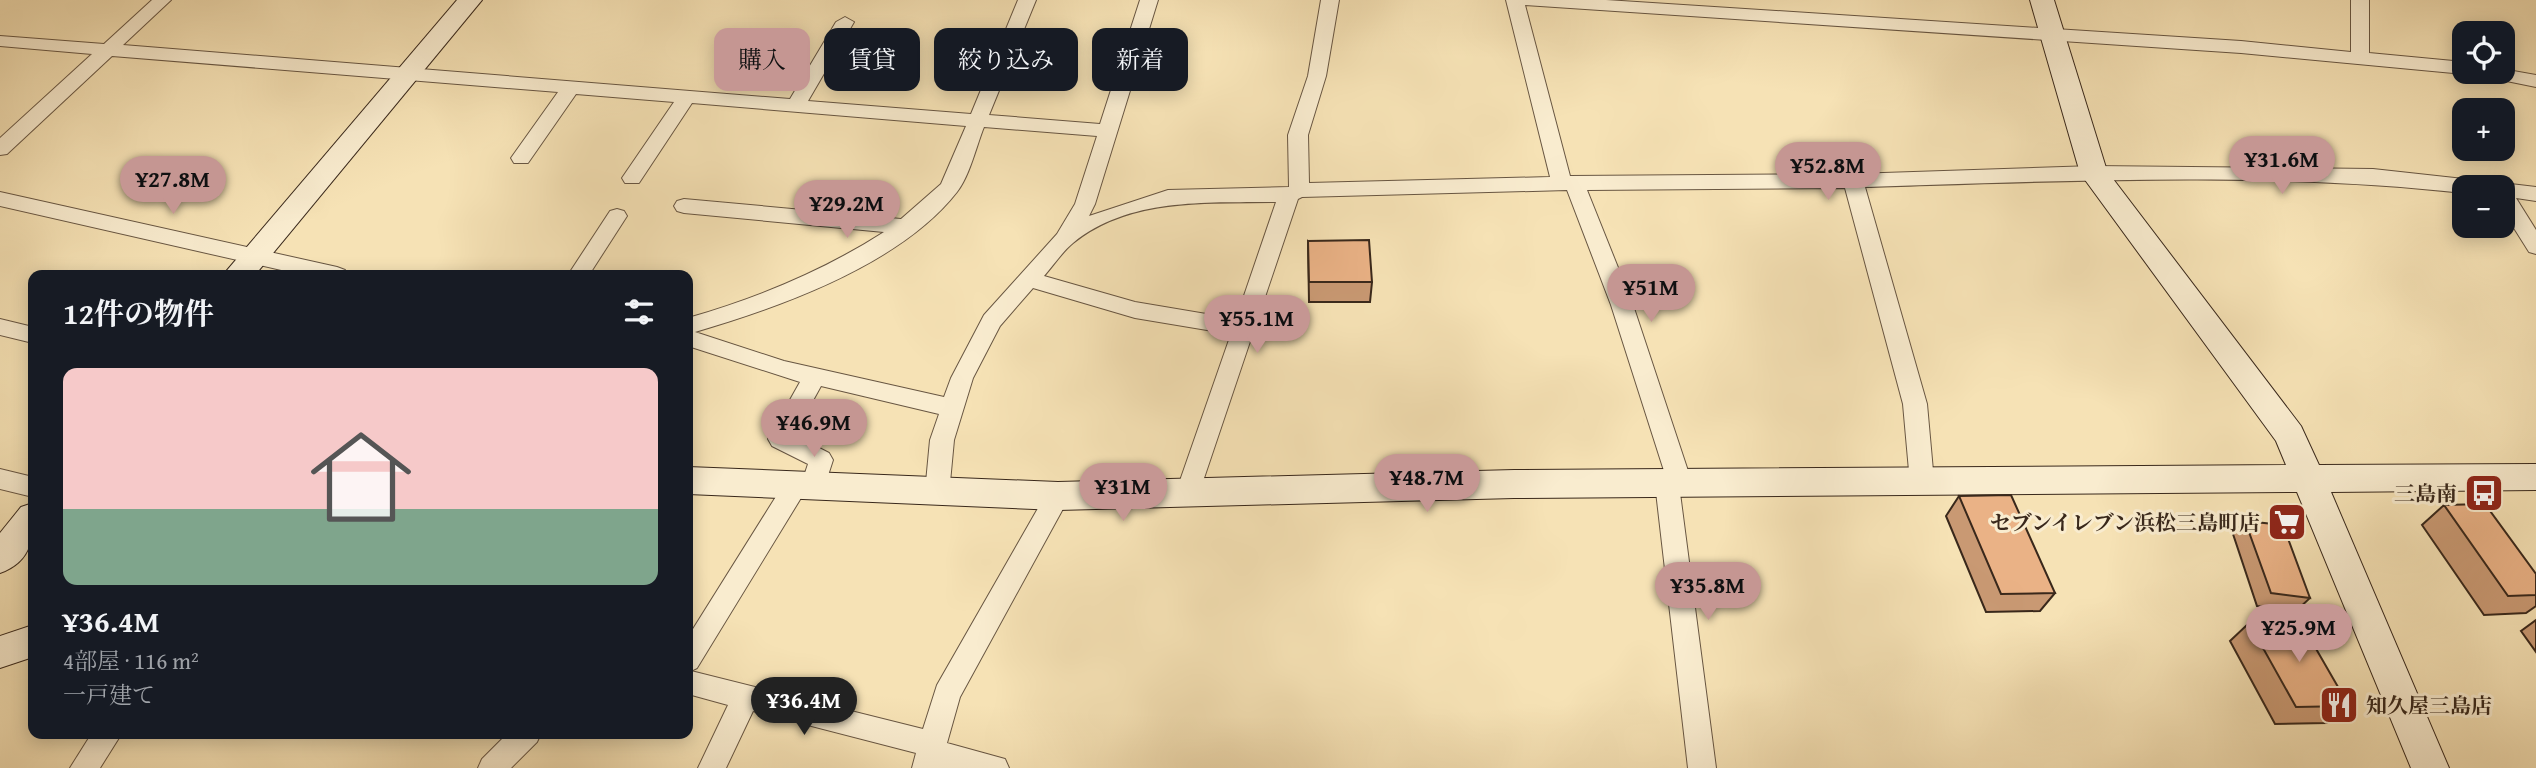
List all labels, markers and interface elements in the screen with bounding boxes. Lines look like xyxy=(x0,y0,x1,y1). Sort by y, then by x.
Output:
map controls xyxy=(2452,21,2515,238)
button: locate xyxy=(2452,21,2515,84)
chip: 購入 xyxy=(714,28,810,91)
chip: 賃貸 xyxy=(824,28,920,91)
chip: 絞り込み xyxy=(934,28,1078,91)
chip: 新着 xyxy=(1092,28,1188,91)
button: + xyxy=(2452,98,2515,161)
pin: ¥31.6M xyxy=(2225,136,2339,196)
pin: ¥52.8M xyxy=(1771,142,1885,202)
text: ¥31.6M xyxy=(2245,142,2319,175)
text: ¥52.8M xyxy=(1791,148,1865,181)
pin: ¥27.8M xyxy=(116,156,230,216)
text: ¥27.8M xyxy=(136,162,210,195)
button: − xyxy=(2452,175,2515,238)
pin: ¥29.2M xyxy=(790,180,904,240)
text: ¥29.2M xyxy=(810,186,884,219)
pin: ¥51M xyxy=(1610,264,1692,324)
text: ¥51M xyxy=(1623,270,1679,303)
text: 12件の物件 xyxy=(63,291,214,335)
icon: filters xyxy=(620,293,658,331)
pin: ¥55.1M xyxy=(1200,296,1314,355)
text: ¥55.1M xyxy=(1220,301,1294,334)
pin: ¥46.9M xyxy=(757,400,871,459)
text: ¥46.9M xyxy=(777,405,851,438)
icon: home xyxy=(298,414,424,540)
pin: ¥48.7M xyxy=(1370,454,1484,514)
text: ¥48.7M xyxy=(1390,460,1464,493)
pin: ¥31M xyxy=(1082,463,1164,523)
text: ¥31M xyxy=(1095,469,1151,502)
bus stop icon: 三島南 xyxy=(2463,472,2505,514)
place label: 三島南 xyxy=(2394,478,2457,509)
supermarket icon: セブンイレブン浜松三島町店 xyxy=(2266,501,2308,543)
place label: セブンイレブン浜松三島町店 xyxy=(1990,507,2260,538)
pin: ¥35.8M xyxy=(1651,562,1765,622)
text: ¥35.8M xyxy=(1671,568,1745,601)
text: ¥36.4M xyxy=(63,599,159,643)
pin: ¥25.9M xyxy=(2242,604,2356,664)
text: ¥25.9M xyxy=(2262,610,2336,643)
text: 4部屋 · 116 m² xyxy=(63,644,199,677)
text: 一戸建て xyxy=(63,678,155,711)
pin: ¥36.4M xyxy=(747,678,861,737)
text: ¥36.4M xyxy=(767,683,841,716)
restaurant icon: 知久屋三島店 xyxy=(2318,684,2360,726)
place label: 知久屋三島店 xyxy=(2366,690,2492,721)

